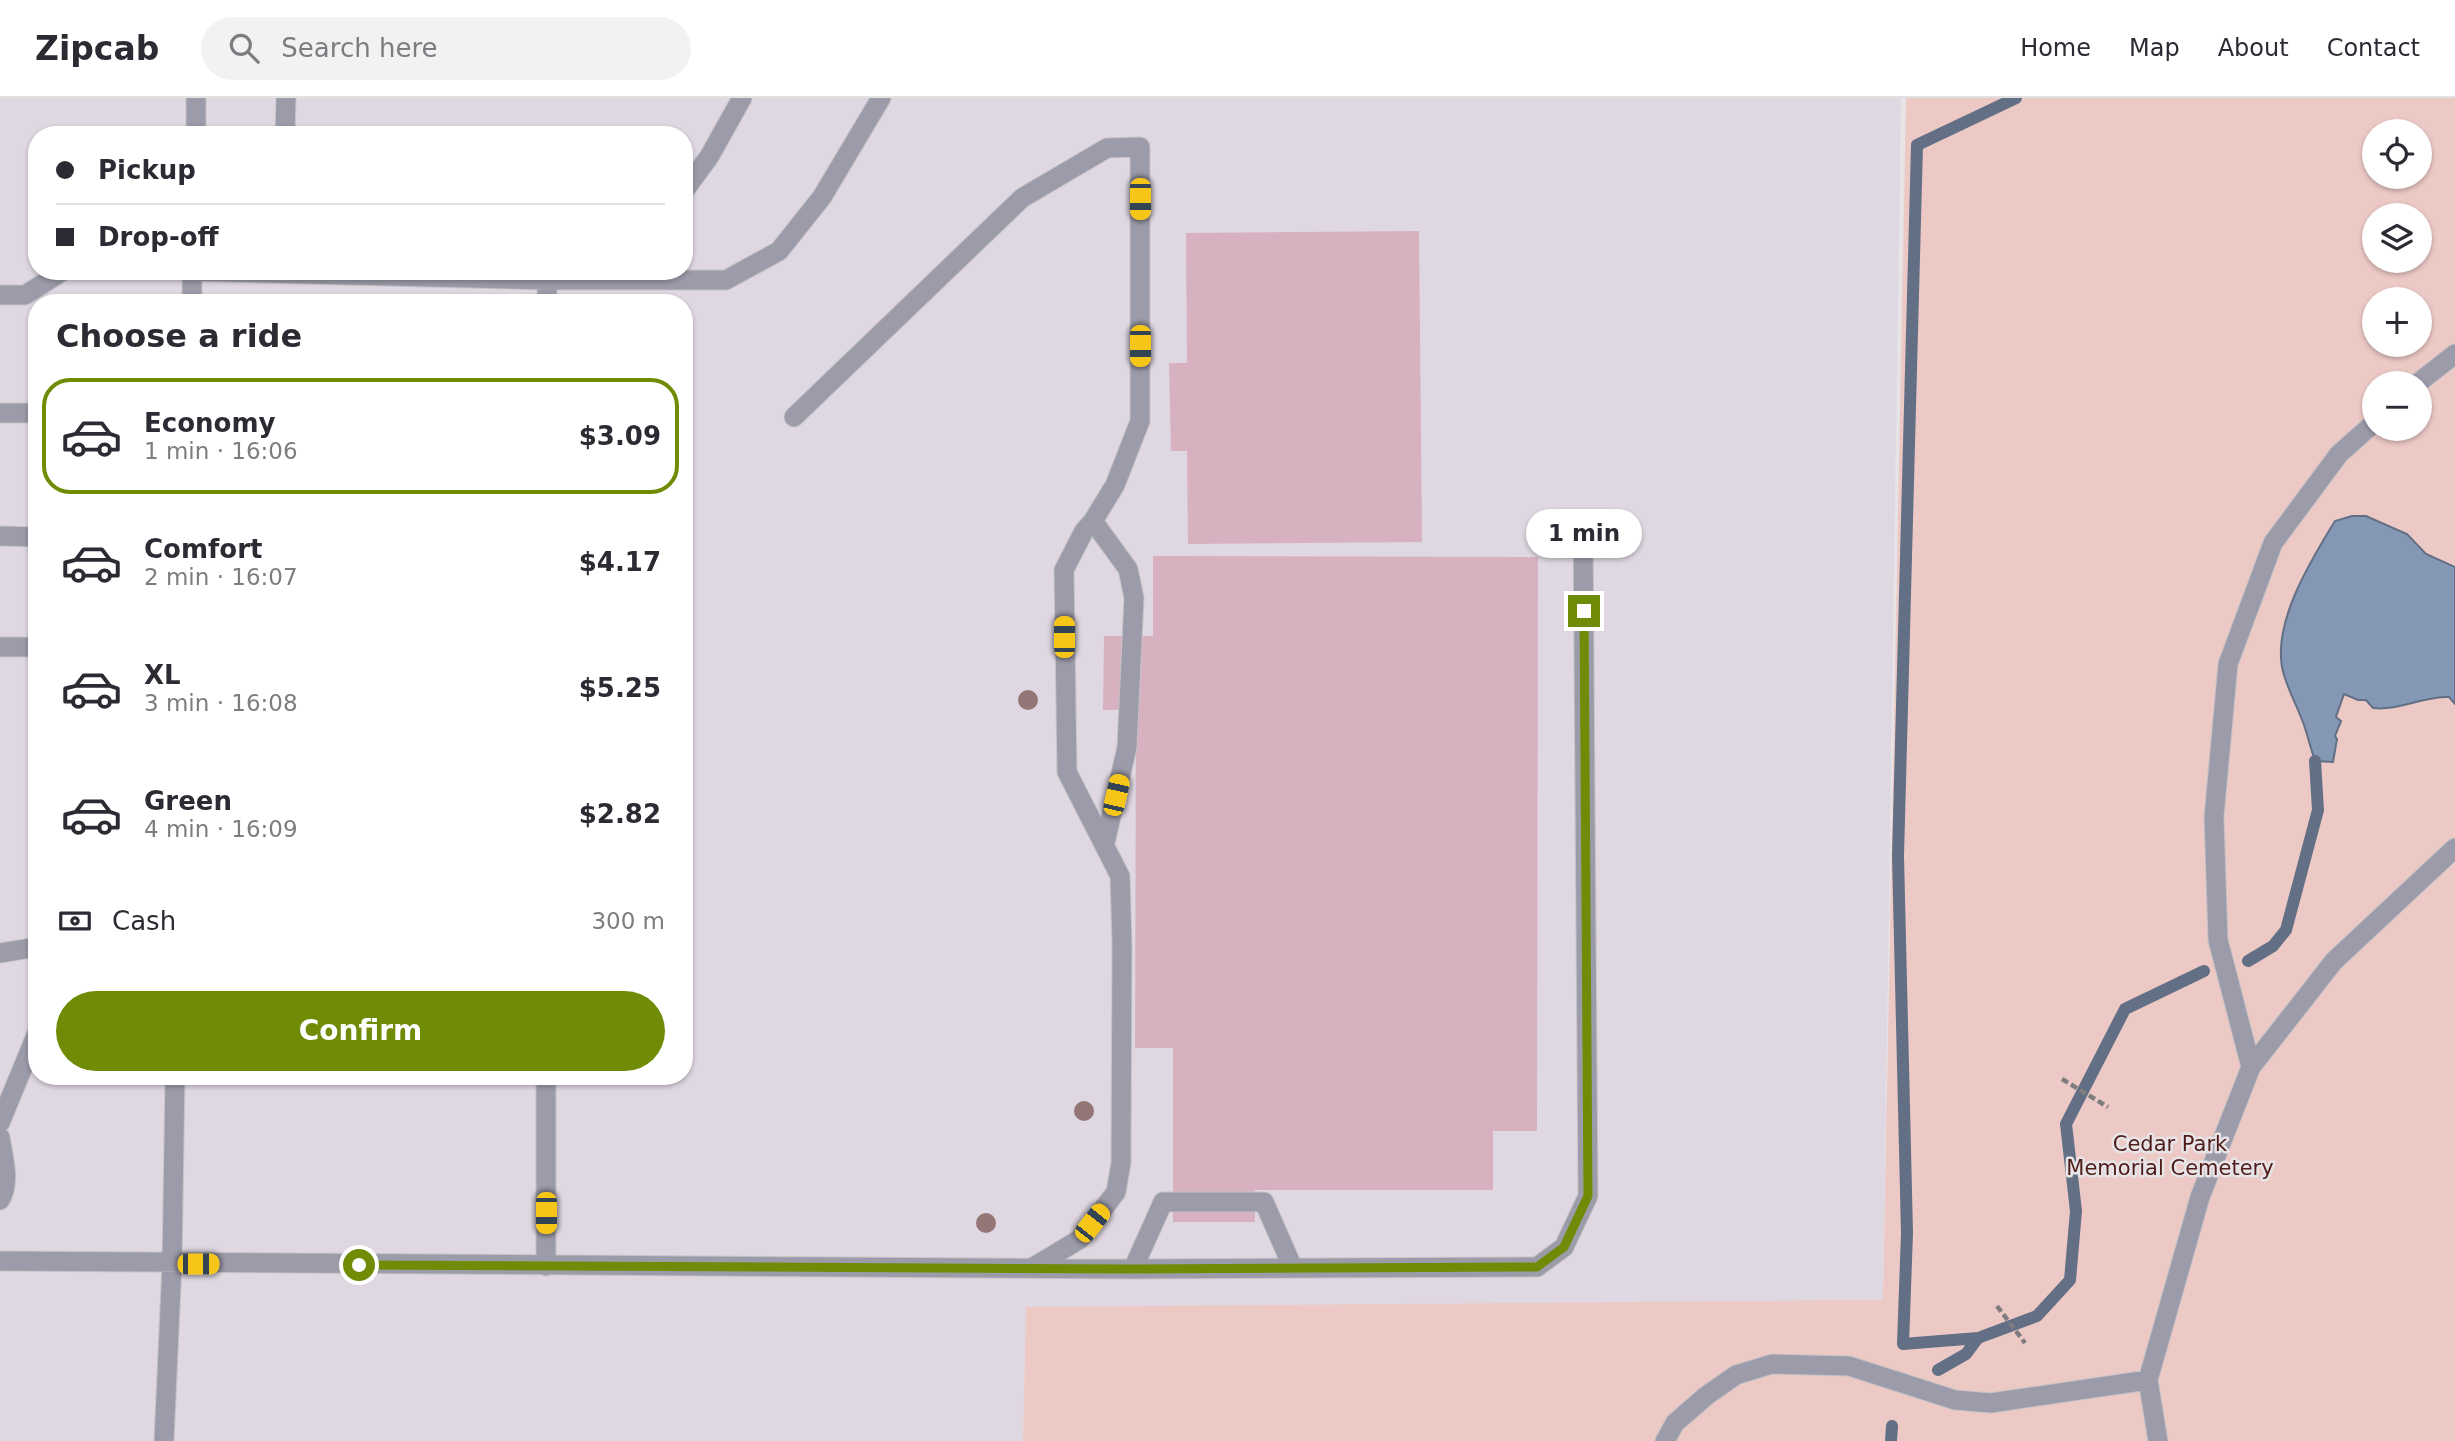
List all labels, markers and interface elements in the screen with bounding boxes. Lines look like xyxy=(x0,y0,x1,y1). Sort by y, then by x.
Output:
search box xyxy=(201,17,691,80)
text: Zipcab xyxy=(35,29,159,68)
icon: search xyxy=(225,29,263,67)
text: Search here xyxy=(281,33,438,63)
text: Home xyxy=(2020,34,2091,62)
text: Map xyxy=(2129,34,2180,62)
text: About xyxy=(2218,34,2289,62)
text: Contact xyxy=(2327,34,2420,62)
map controls xyxy=(2362,119,2432,441)
button: locate xyxy=(2362,119,2432,189)
text: Pickup xyxy=(98,155,196,185)
car xyxy=(1130,178,1151,220)
button: layers xyxy=(2362,203,2432,273)
text: Drop-off xyxy=(98,222,219,252)
button: + xyxy=(2362,287,2432,357)
text: Choose a ride xyxy=(56,317,302,355)
car xyxy=(1130,325,1151,367)
button: − xyxy=(2362,371,2432,441)
icon: car xyxy=(60,405,123,468)
text: Economy xyxy=(144,408,275,438)
text: $3.09 xyxy=(579,421,661,451)
text: 1 min · 16:06 xyxy=(144,438,298,464)
callout: 1 min xyxy=(1526,510,1642,559)
text: 1 min xyxy=(1548,520,1620,546)
icon: car xyxy=(60,531,123,594)
text: Comfort xyxy=(144,534,262,564)
text: $4.17 xyxy=(579,547,661,577)
text: 2 min · 16:07 xyxy=(144,564,298,590)
route end xyxy=(1568,595,1600,627)
car xyxy=(1054,616,1075,658)
icon: car xyxy=(60,657,123,720)
text: XL xyxy=(144,660,181,690)
text: $5.25 xyxy=(579,673,661,703)
text: 3 min · 16:08 xyxy=(144,690,298,716)
car xyxy=(1102,772,1131,818)
icon: car xyxy=(60,783,123,846)
text: Green xyxy=(144,786,232,816)
text: $2.82 xyxy=(579,799,661,829)
text: 4 min · 16:09 xyxy=(144,816,298,842)
icon: cash xyxy=(56,902,94,940)
text: Cash xyxy=(112,906,176,936)
text: 300 m xyxy=(591,908,665,934)
button: Confirm xyxy=(56,991,665,1071)
park label: Cedar Park Memorial Cemetery xyxy=(2066,1132,2274,1180)
car xyxy=(536,1192,557,1234)
car xyxy=(1071,1200,1114,1246)
route start xyxy=(343,1249,375,1281)
car xyxy=(178,1254,220,1275)

